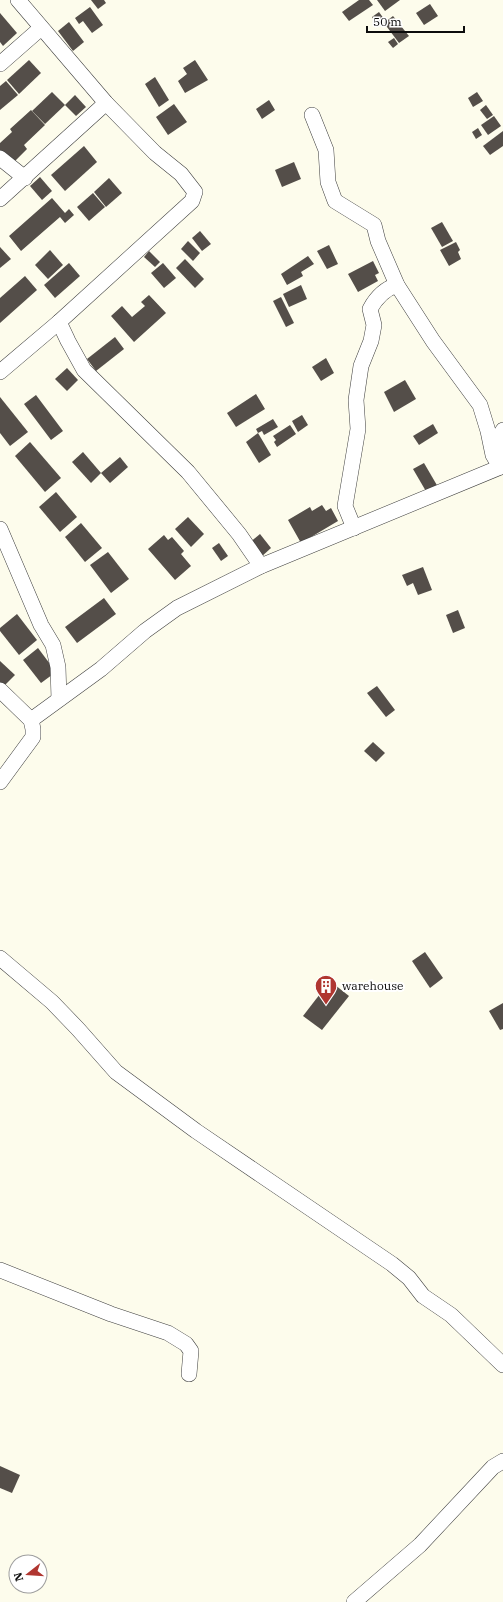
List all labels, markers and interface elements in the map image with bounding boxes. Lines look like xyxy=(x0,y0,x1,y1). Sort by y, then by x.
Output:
scale bar xyxy=(367,8,464,34)
text: 50 m xyxy=(373,14,402,29)
building icon: warehouse xyxy=(313,973,339,1006)
place label: warehouse xyxy=(342,978,404,993)
north arrow xyxy=(8,1554,48,1594)
text: N xyxy=(10,1570,26,1583)

